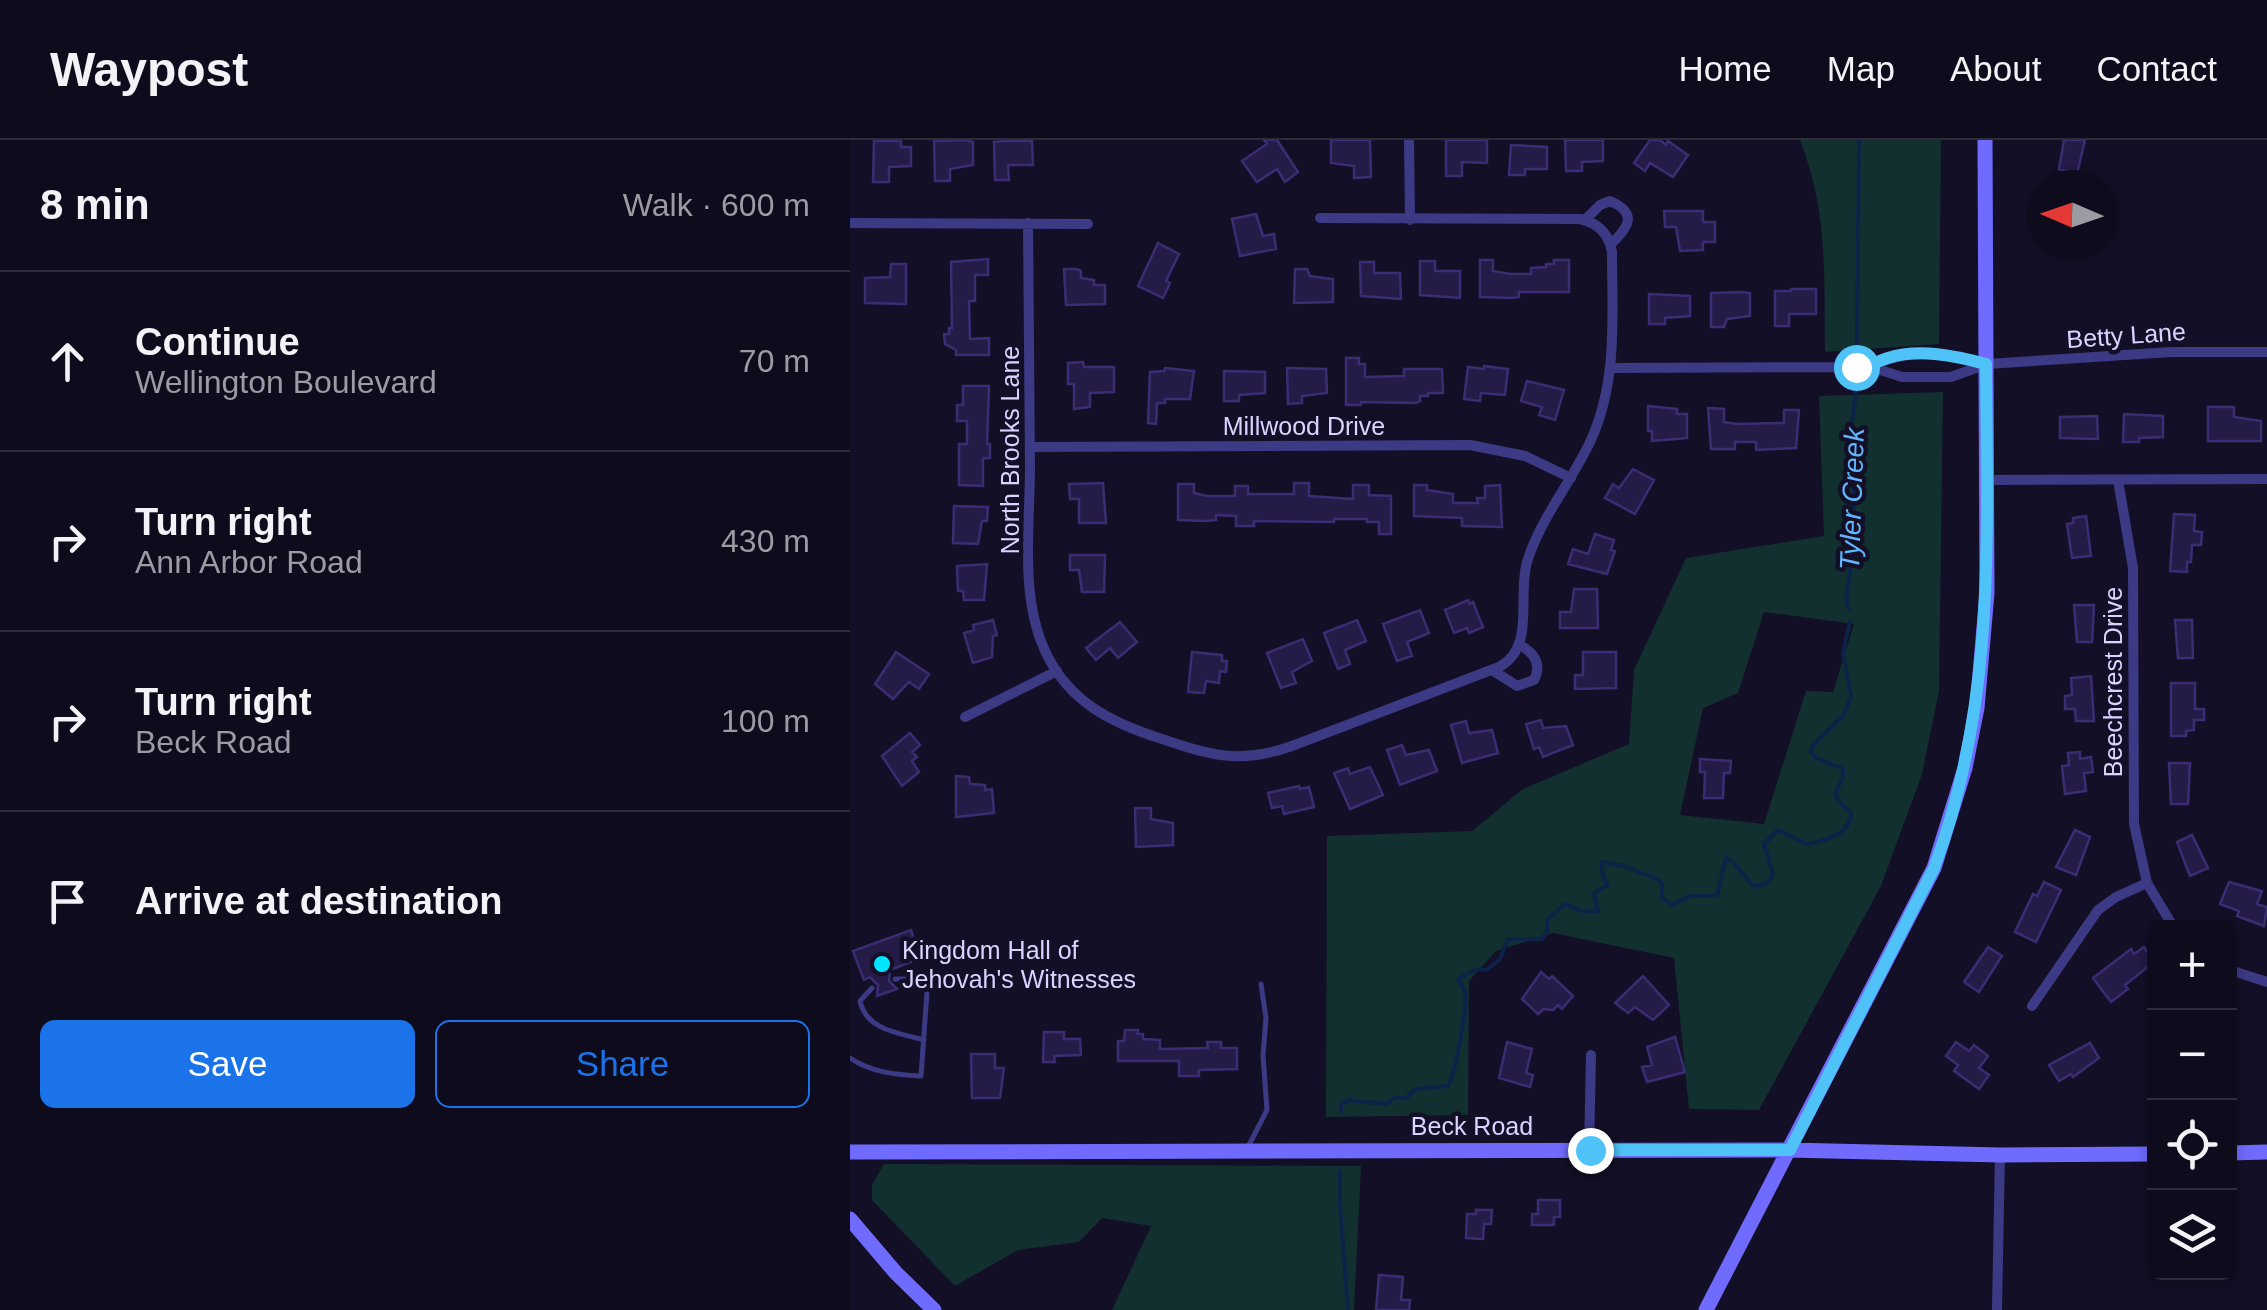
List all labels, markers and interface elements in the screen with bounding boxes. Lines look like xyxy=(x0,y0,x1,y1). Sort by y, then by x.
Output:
text: Waypost xyxy=(50,43,248,96)
text: Home xyxy=(1678,49,1772,88)
text: Map xyxy=(1827,49,1895,88)
text: About xyxy=(1950,49,2041,88)
text: Contact xyxy=(2096,49,2217,88)
north arrow xyxy=(2027,170,2117,260)
text: 8 min xyxy=(40,181,150,228)
text: Walk · 600 m xyxy=(623,187,810,223)
street label: Betty Lane xyxy=(2065,317,2187,353)
text: Continue xyxy=(135,321,300,363)
icon: ahead xyxy=(40,334,95,389)
text: 70 m xyxy=(739,343,810,379)
route start xyxy=(1834,345,1880,391)
street label: North Brooks Lane xyxy=(996,346,1024,554)
text: Wellington Boulevard xyxy=(135,364,437,400)
street label: Millwood Drive xyxy=(1223,412,1385,440)
water label: Tyler Creek xyxy=(1834,425,1870,571)
text: Turn right xyxy=(135,501,312,543)
icon: right xyxy=(40,514,95,569)
text: 430 m xyxy=(721,523,810,559)
text: Ann Arbor Road xyxy=(135,544,363,580)
street label: Beechcrest Drive xyxy=(2099,587,2127,777)
text: Turn right xyxy=(135,681,312,723)
icon: right xyxy=(40,694,95,749)
text: 100 m xyxy=(721,703,810,739)
text: Beck Road xyxy=(135,724,292,760)
icon: arrive xyxy=(40,874,95,929)
text: Arrive at destination xyxy=(135,880,502,922)
map controls xyxy=(2147,920,2237,1280)
button: + xyxy=(2147,920,2237,1010)
place label: Kingdom Hall of Jehovah's Witnesses xyxy=(902,936,1136,993)
marker: Kingdom Hall of Jehovah's Witnesses xyxy=(871,953,893,975)
button: − xyxy=(2147,1010,2237,1100)
button: Save xyxy=(40,1020,415,1108)
button: Share xyxy=(435,1020,810,1108)
button: locate xyxy=(2147,1100,2237,1190)
street label: Beck Road xyxy=(1411,1112,1533,1140)
route end xyxy=(1568,1128,1614,1174)
button: layers xyxy=(2147,1190,2237,1280)

